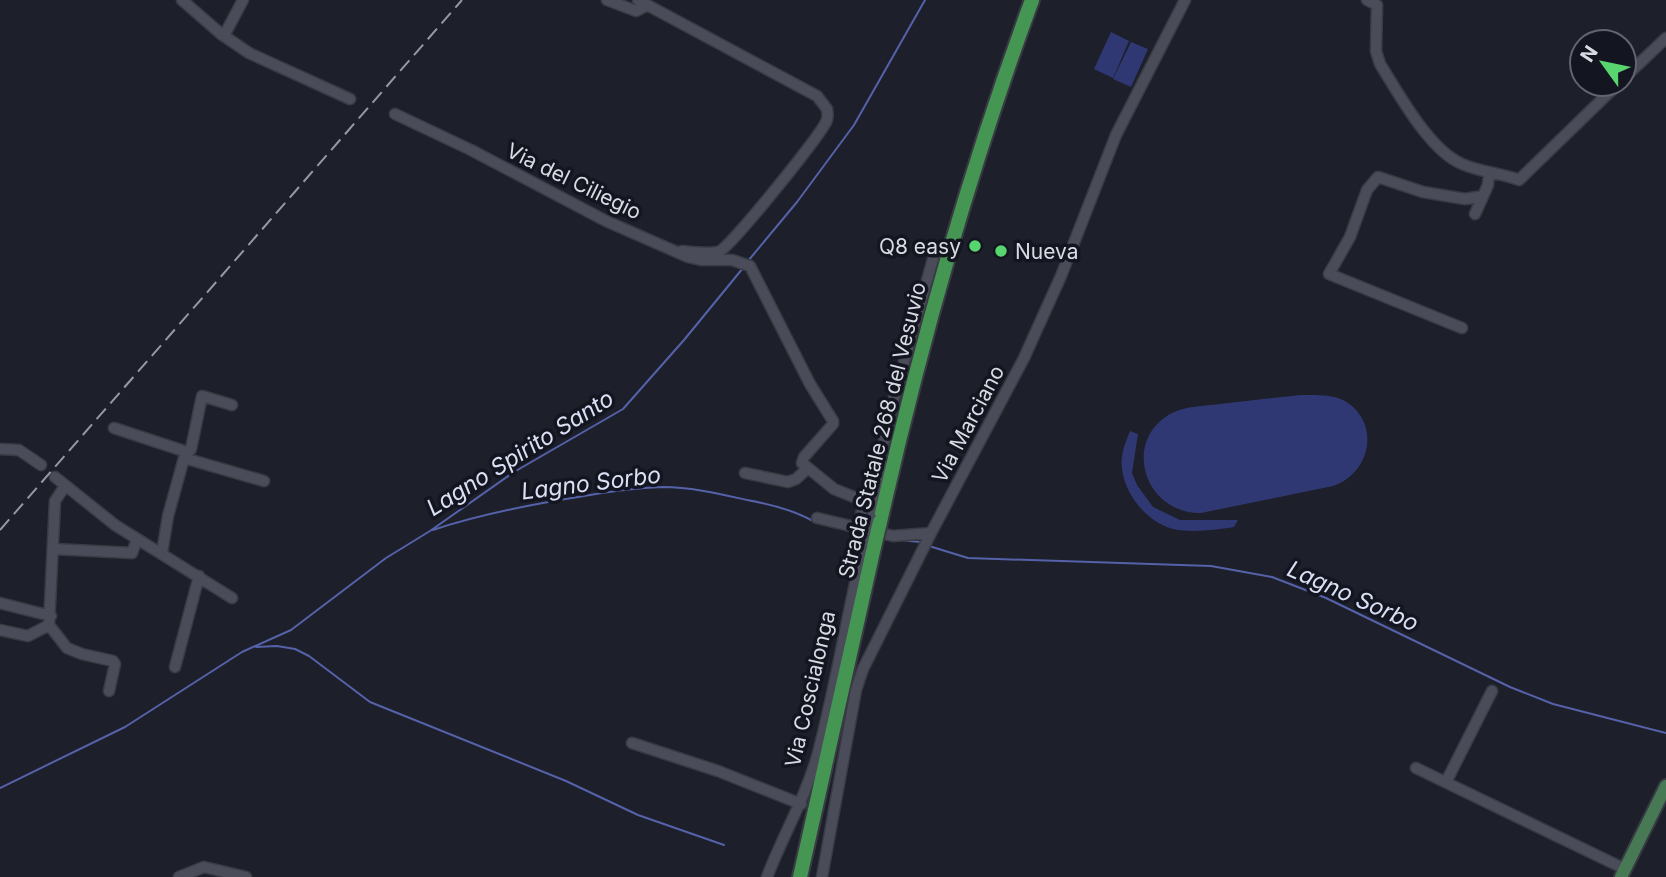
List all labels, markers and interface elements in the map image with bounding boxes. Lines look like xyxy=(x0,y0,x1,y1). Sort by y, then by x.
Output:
north arrow xyxy=(1568,28,1638,98)
text: N xyxy=(1576,42,1603,66)
street label: Via del Ciliegio xyxy=(503,138,645,224)
place label: Q8 easy xyxy=(879,234,961,259)
marker: Q8 easy xyxy=(967,238,983,254)
place label: Nueva xyxy=(1015,239,1079,264)
marker: Nueva xyxy=(993,243,1009,259)
street label: Strada Statale 268 del Vesuvio xyxy=(833,279,931,581)
street label: Via Marciano xyxy=(927,361,1009,487)
water label: Lagno Spirito Santo xyxy=(421,384,619,522)
water label: Lagno Sorbo xyxy=(520,461,662,505)
water label: Lagno Sorbo xyxy=(1283,555,1423,637)
street label: Via Coscialonga xyxy=(780,608,840,770)

